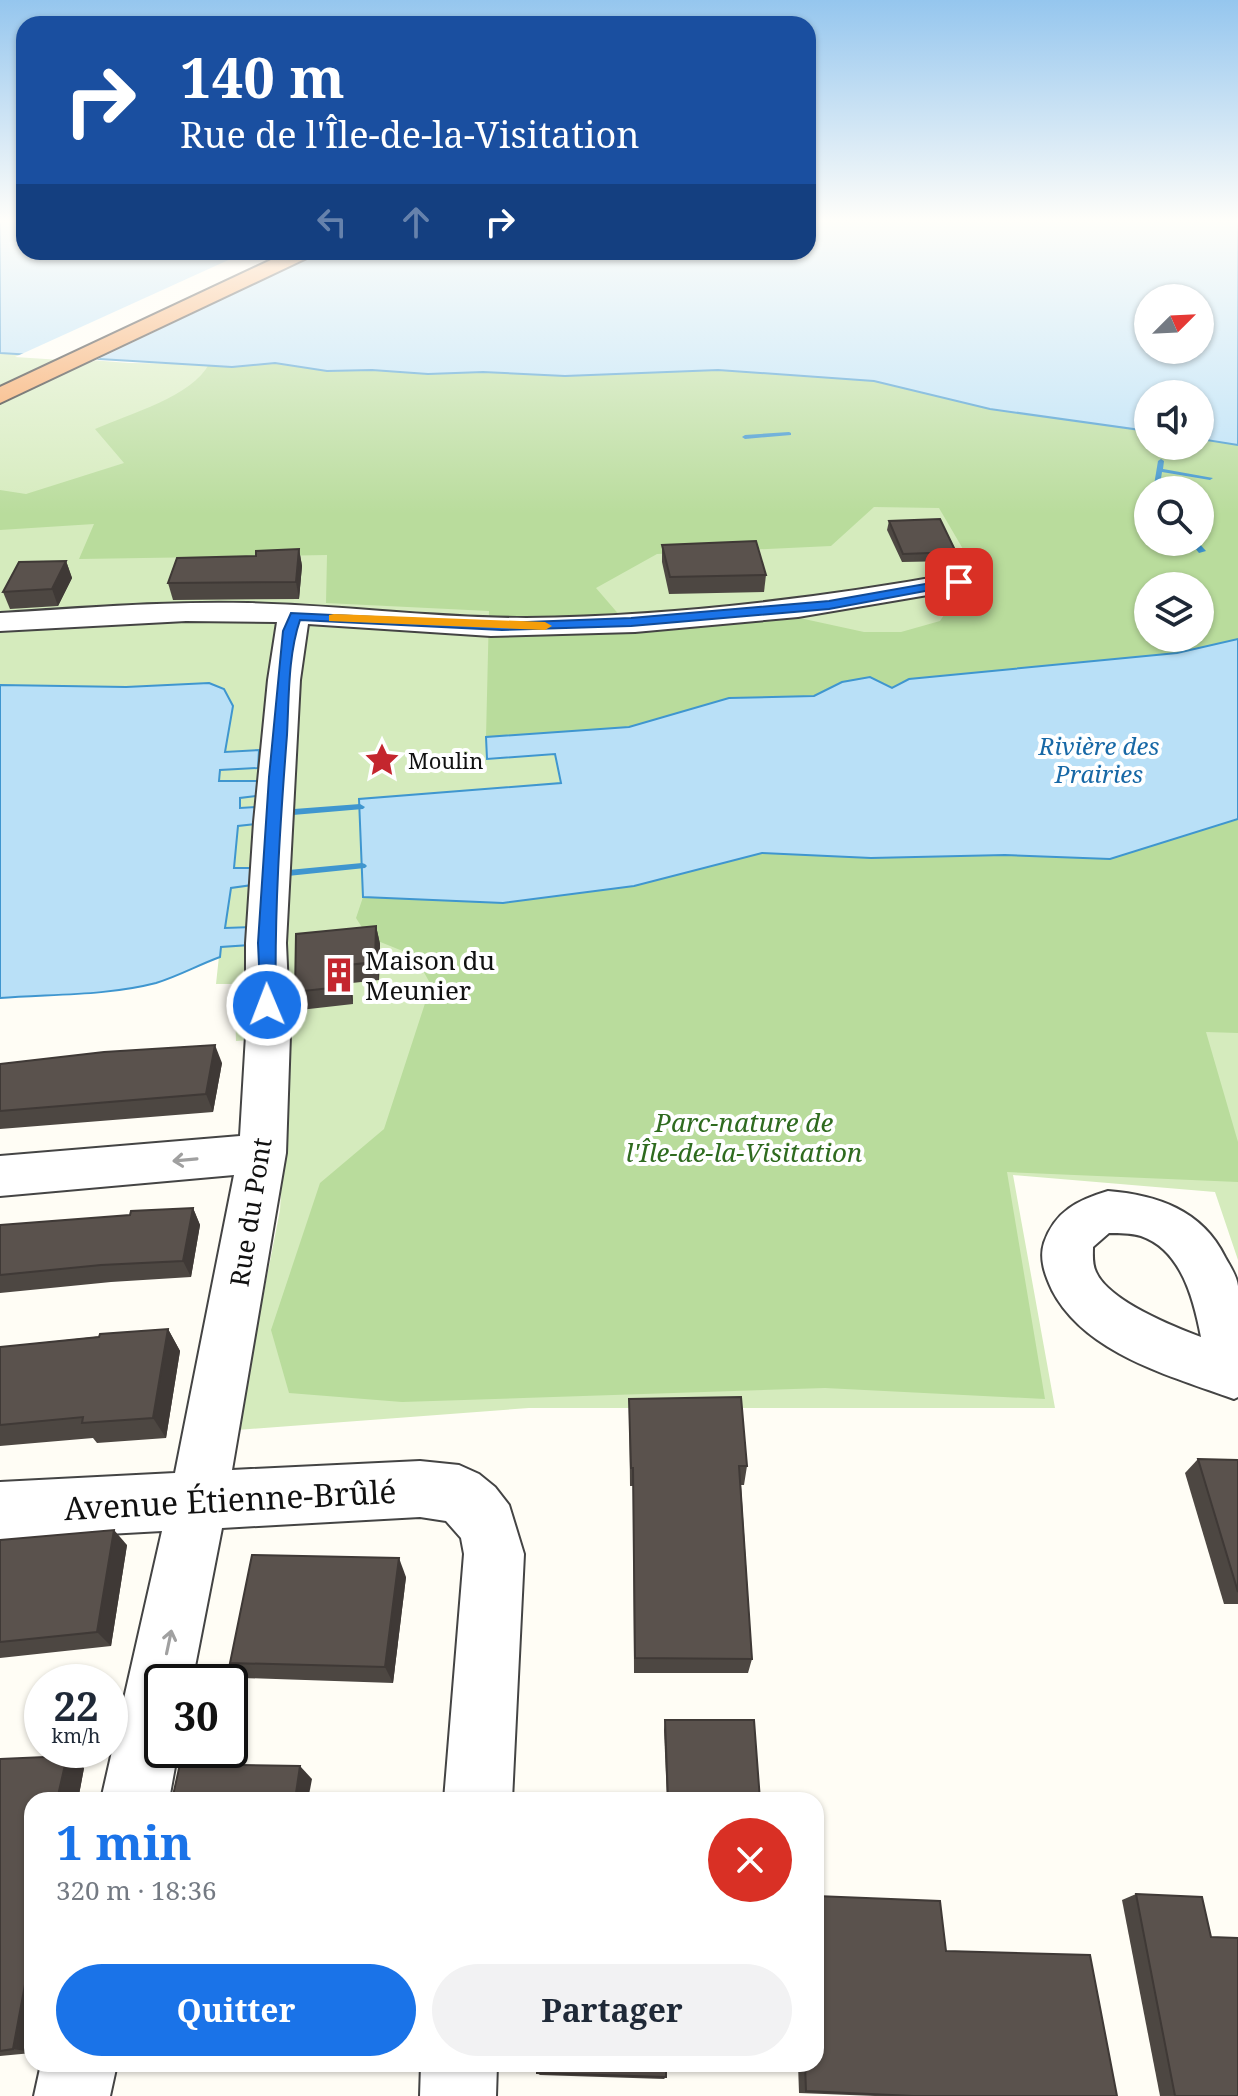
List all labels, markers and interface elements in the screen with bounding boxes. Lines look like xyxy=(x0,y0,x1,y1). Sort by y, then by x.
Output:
text: 140 m xyxy=(180,38,345,114)
icon: right xyxy=(48,48,152,152)
text: Rue de l'Île-de-la-Visitation xyxy=(180,110,640,159)
icon: left xyxy=(310,200,354,244)
icon: ahead xyxy=(394,200,438,244)
icon: right xyxy=(478,200,522,244)
north arrow xyxy=(1134,284,1214,364)
map controls xyxy=(1134,284,1214,652)
button: sound xyxy=(1134,380,1214,460)
button: search xyxy=(1134,476,1214,556)
pin xyxy=(925,548,993,616)
icon: arrive xyxy=(937,560,981,604)
button: layers xyxy=(1134,572,1214,652)
water label: Rivière des Prairies xyxy=(1038,729,1159,790)
place icon: Moulin xyxy=(363,741,401,779)
place label: Moulin xyxy=(408,745,483,775)
place label: Maison du Meunier xyxy=(365,942,495,1008)
building icon: Maison du Meunier xyxy=(320,956,358,994)
position arrow xyxy=(225,963,309,1047)
park label: Parc-nature de l'Île-de-la-Visitation xyxy=(626,1104,863,1170)
street label: Rue du Pont xyxy=(220,1135,280,1289)
one-way arrow xyxy=(172,1153,199,1168)
street label: Avenue Étienne-Brûlé xyxy=(63,1469,397,1529)
one-way arrow xyxy=(162,1629,177,1655)
speed limit sign: 30 xyxy=(144,1664,248,1768)
text: 22 xyxy=(53,1678,99,1733)
text: km/h xyxy=(51,1722,101,1749)
text: 1 min xyxy=(56,1809,192,1874)
button: close xyxy=(708,1818,792,1902)
text: 320 m · 18:36 xyxy=(56,1872,217,1908)
button: Quitter xyxy=(56,1964,416,2056)
button: Partager xyxy=(432,1964,792,2056)

